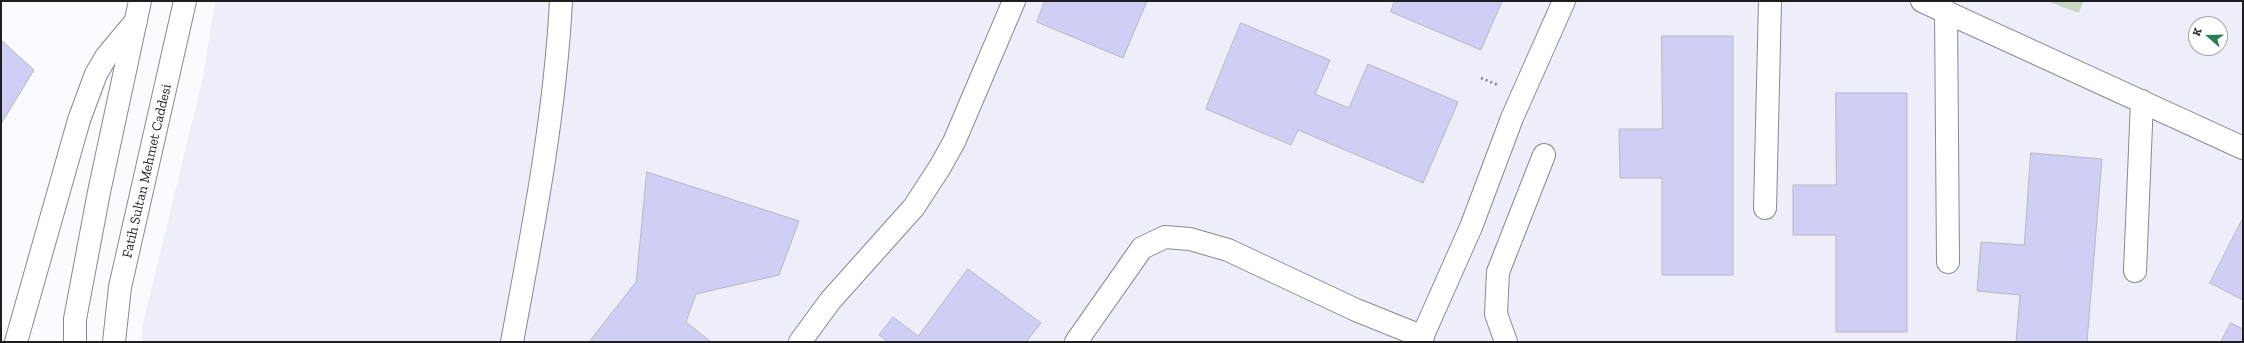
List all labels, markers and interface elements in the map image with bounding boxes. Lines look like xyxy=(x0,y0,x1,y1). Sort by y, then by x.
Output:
north arrow xyxy=(2188,16,2228,56)
text: K xyxy=(2190,26,2205,38)
street label: Fatih Sultan Mehmet Caddesi xyxy=(119,82,175,260)

